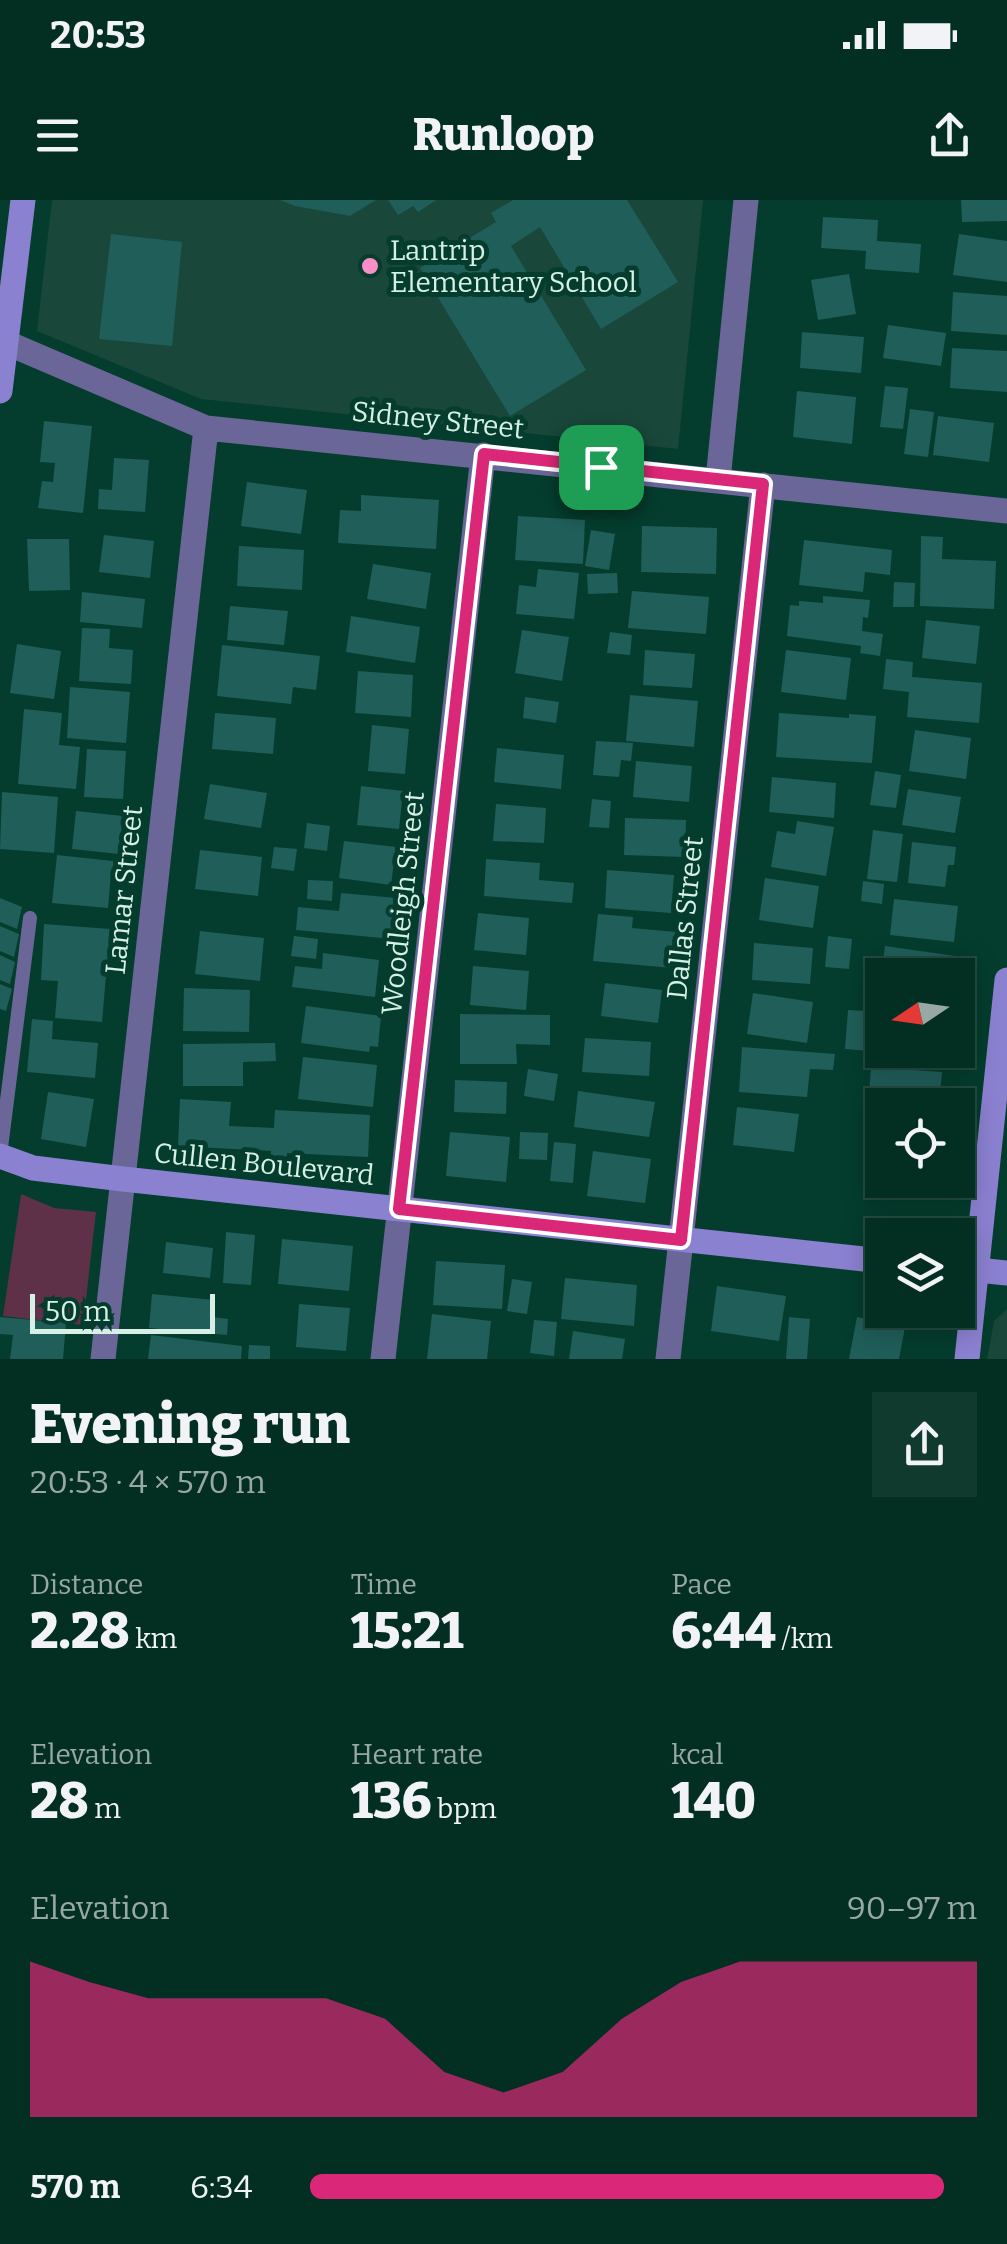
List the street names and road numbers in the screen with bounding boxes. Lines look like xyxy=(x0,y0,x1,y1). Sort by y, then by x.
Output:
street label: Sidney Street xyxy=(350,395,526,445)
street label: Woodleigh Street xyxy=(375,790,431,1016)
street label: Lamar Street xyxy=(99,804,149,976)
street label: Dallas Street xyxy=(660,835,710,1001)
street label: Cullen Boulevard xyxy=(152,1136,376,1192)

